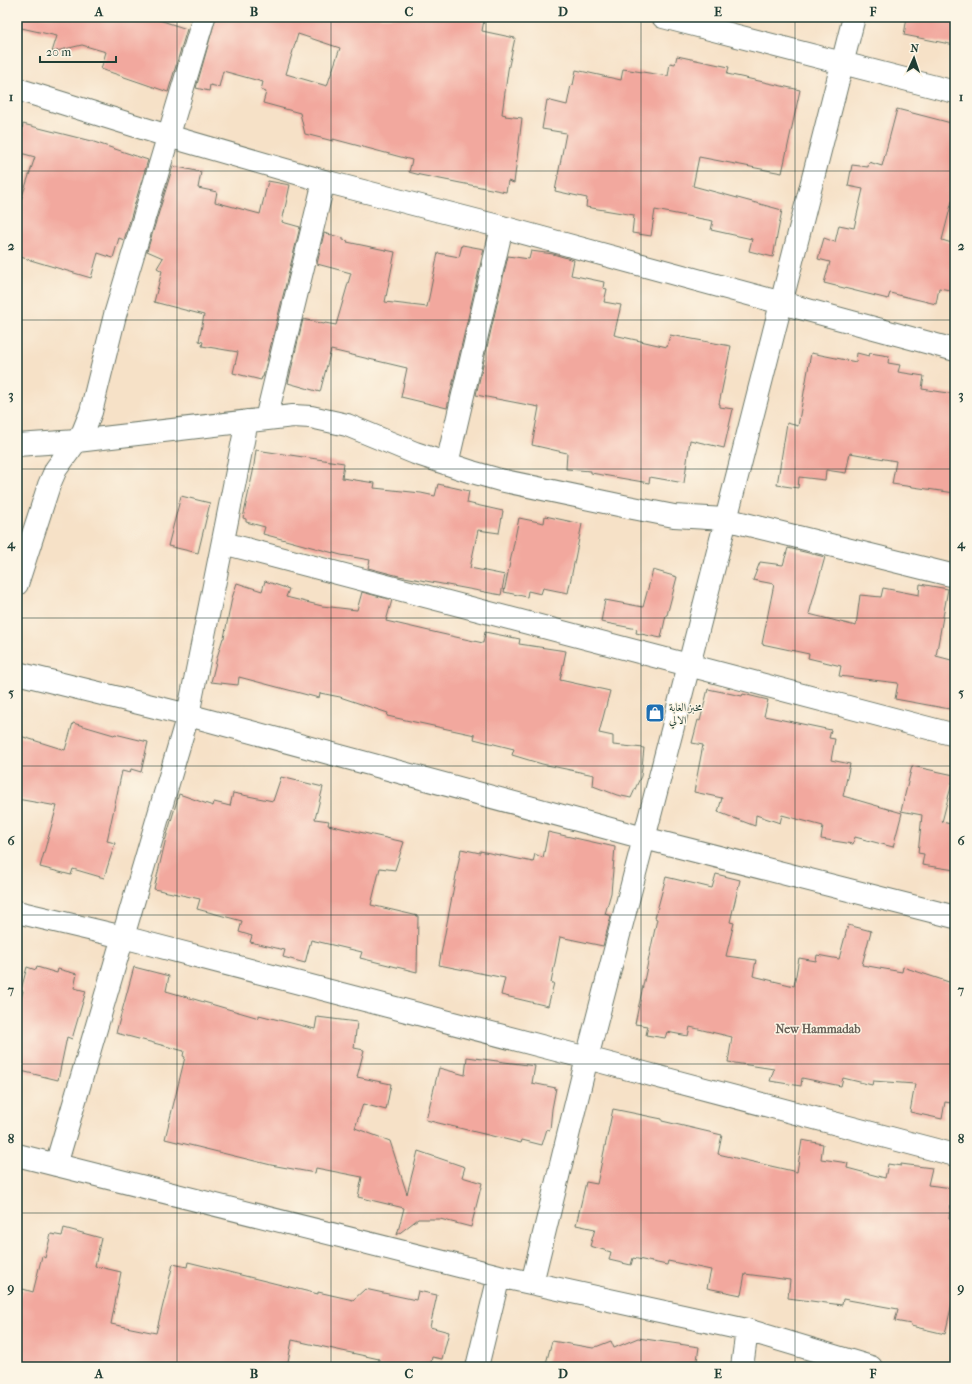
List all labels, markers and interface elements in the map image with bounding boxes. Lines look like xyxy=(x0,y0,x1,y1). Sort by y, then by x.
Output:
text: A xyxy=(94,4,104,19)
text: B xyxy=(250,4,259,19)
text: C xyxy=(405,4,414,19)
text: D xyxy=(558,4,568,19)
text: E xyxy=(714,4,722,19)
text: F xyxy=(869,4,877,19)
scale bar xyxy=(40,38,116,64)
north arrow xyxy=(894,38,934,78)
text: N xyxy=(910,42,920,55)
text: 20 m xyxy=(46,45,71,59)
text: 1 xyxy=(9,89,14,104)
text: 1 xyxy=(959,89,964,104)
text: 2 xyxy=(8,238,15,253)
text: 2 xyxy=(958,238,965,253)
text: 3 xyxy=(8,387,14,403)
text: 3 xyxy=(958,387,964,403)
text: 4 xyxy=(6,536,16,552)
text: 4 xyxy=(956,536,966,552)
text: 5 xyxy=(8,685,14,700)
text: 5 xyxy=(958,685,964,700)
place label: مخبز الغابة الالي xyxy=(669,701,703,729)
shop icon: مخبز الغابة الالي xyxy=(644,702,666,724)
text: 6 xyxy=(7,833,15,848)
text: 6 xyxy=(957,833,965,848)
text: 7 xyxy=(7,982,15,997)
text: 7 xyxy=(957,982,965,997)
district label: New Hammadab xyxy=(775,1022,861,1036)
text: 8 xyxy=(8,1131,15,1146)
text: 8 xyxy=(958,1131,965,1146)
text: 9 xyxy=(7,1280,15,1296)
text: 9 xyxy=(957,1280,965,1296)
text: A xyxy=(94,1366,104,1381)
text: B xyxy=(250,1366,259,1381)
text: C xyxy=(405,1366,414,1381)
text: D xyxy=(558,1366,568,1381)
text: E xyxy=(714,1366,722,1381)
text: F xyxy=(869,1366,877,1381)

